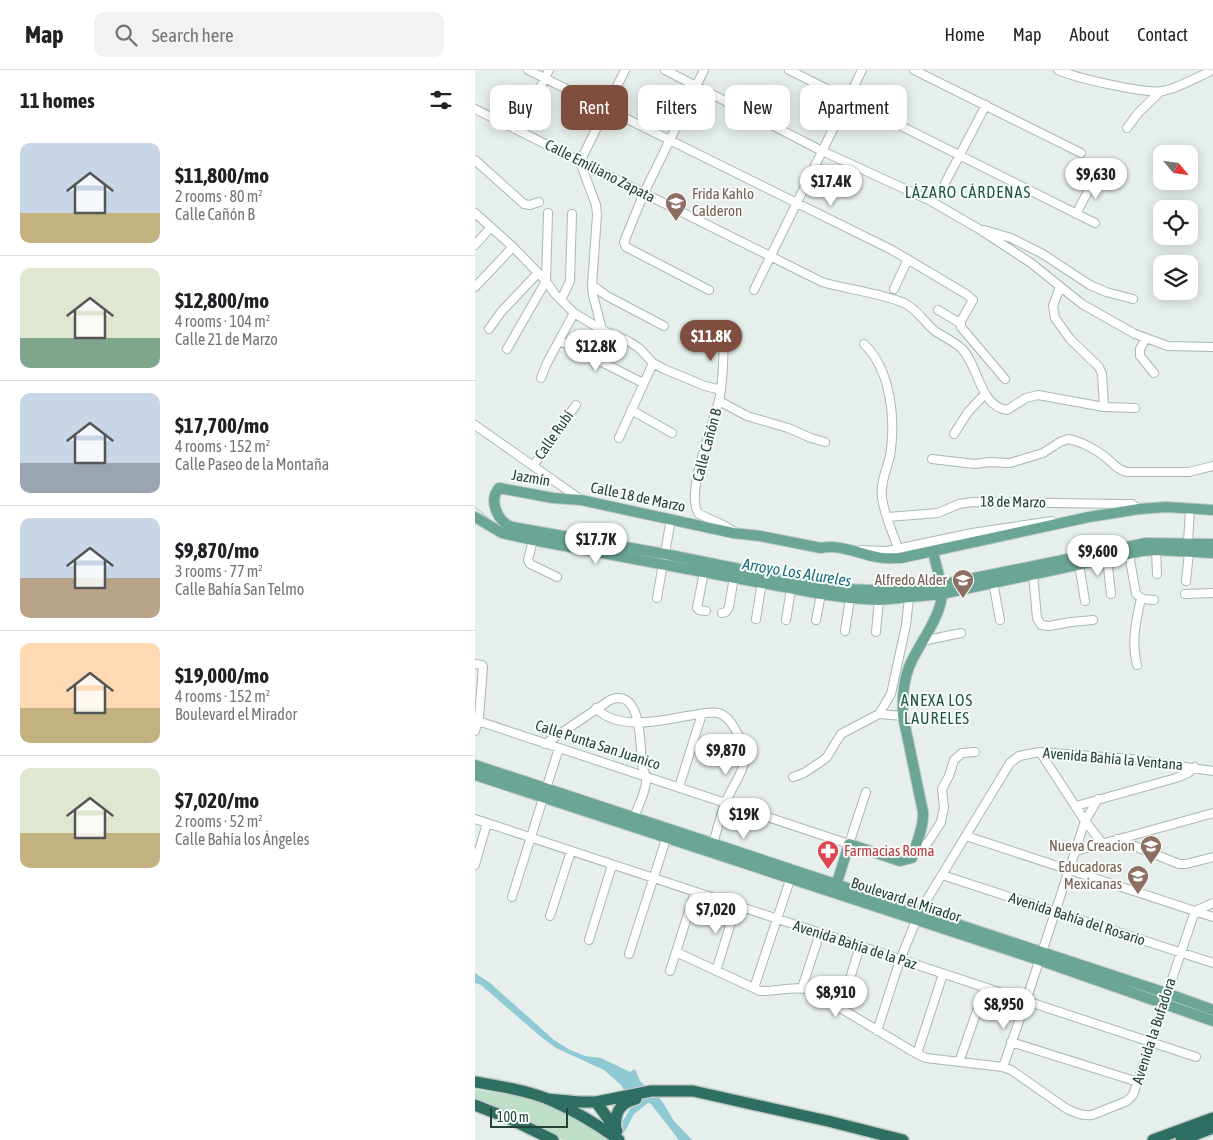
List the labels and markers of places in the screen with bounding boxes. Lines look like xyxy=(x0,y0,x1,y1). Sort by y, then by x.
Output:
pin: $9,630 xyxy=(1055,158,1137,200)
pin: $17.4K xyxy=(790,164,872,207)
place label: Frida Kahlo Calderon xyxy=(692,185,754,219)
school or university icon: Frida Kahlo Calderon xyxy=(664,191,688,222)
pin: $11.8K xyxy=(670,320,752,362)
pin: $12.8K xyxy=(555,330,637,372)
pin: $17.7K xyxy=(555,522,637,565)
pin: $9,600 xyxy=(1057,534,1139,577)
school or university icon: Alfredo Alder xyxy=(951,568,975,599)
place label: Alfredo Alder xyxy=(875,571,948,588)
pin: $9,870 xyxy=(685,734,767,776)
pin: $19K xyxy=(714,798,774,840)
school or university icon: Nueva Creacion xyxy=(1139,834,1163,865)
place label: Nueva Creacion xyxy=(1049,837,1135,854)
pharmacy icon: Farmacias Roma xyxy=(816,839,840,870)
place label: Farmacias Roma xyxy=(844,842,935,859)
place label: Educadoras Mexicanas xyxy=(1058,858,1122,892)
school or university icon: Educadoras Mexicanas xyxy=(1126,864,1150,895)
pin: $7,020 xyxy=(675,892,757,935)
pin: $8,910 xyxy=(795,976,877,1018)
pin: $8,950 xyxy=(963,988,1045,1030)

